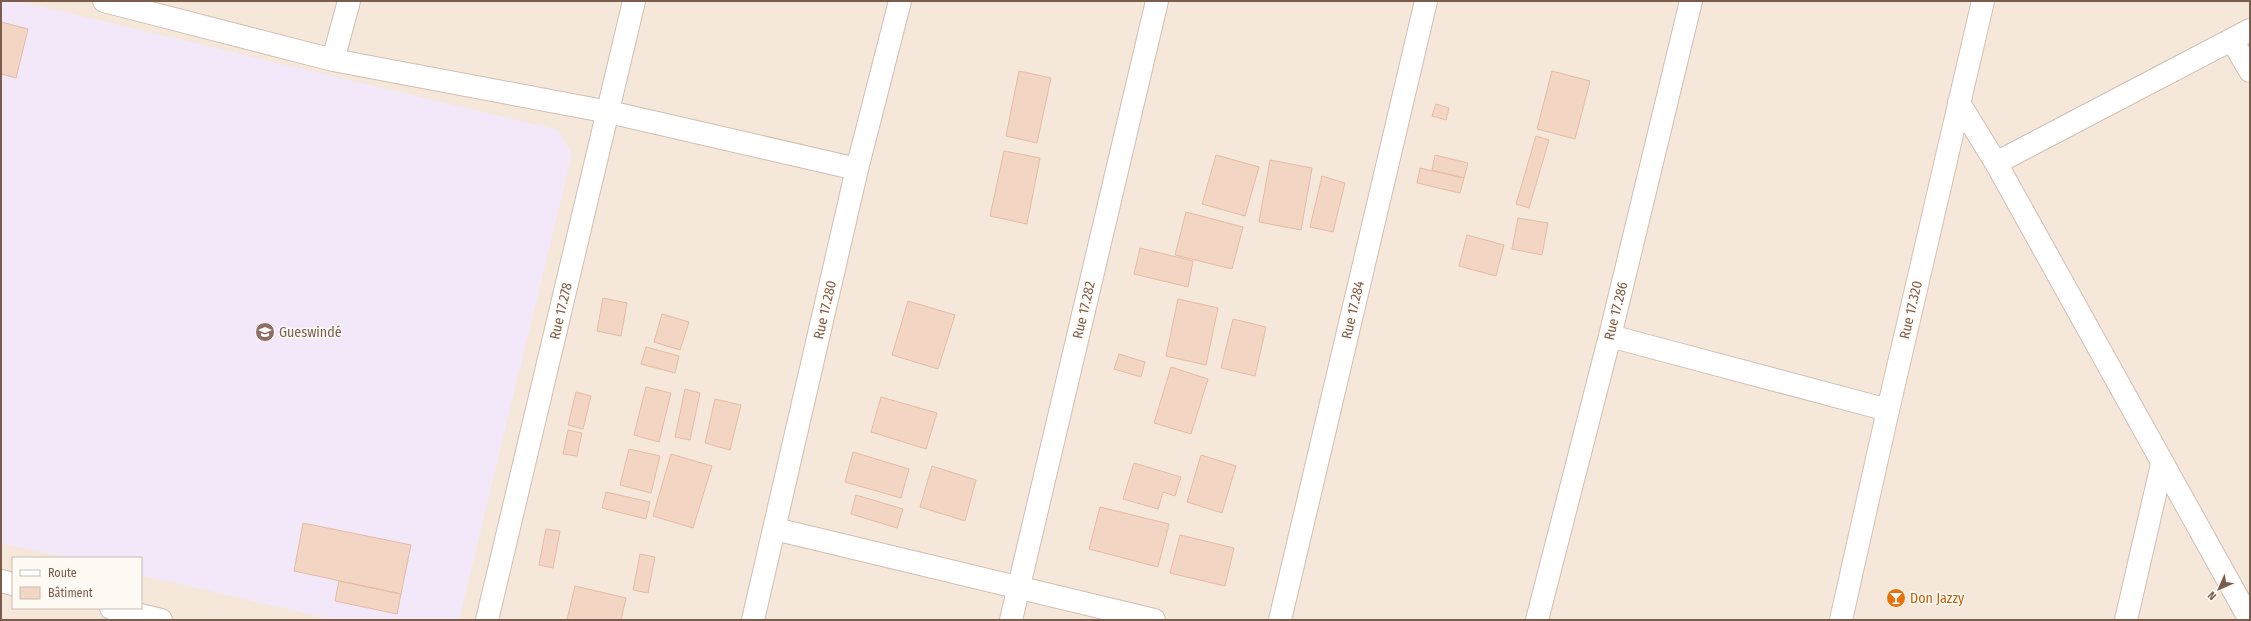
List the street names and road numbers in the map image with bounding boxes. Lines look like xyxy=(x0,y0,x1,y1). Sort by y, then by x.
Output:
street label: Rue 17.280 xyxy=(810,279,840,341)
street label: Rue 17.284 xyxy=(1338,279,1368,341)
street label: Rue 17.320 xyxy=(1896,279,1926,341)
street label: Rue 17.282 xyxy=(1069,280,1099,340)
street label: Rue 17.286 xyxy=(1601,280,1631,342)
street label: Rue 17.278 xyxy=(546,281,576,341)

